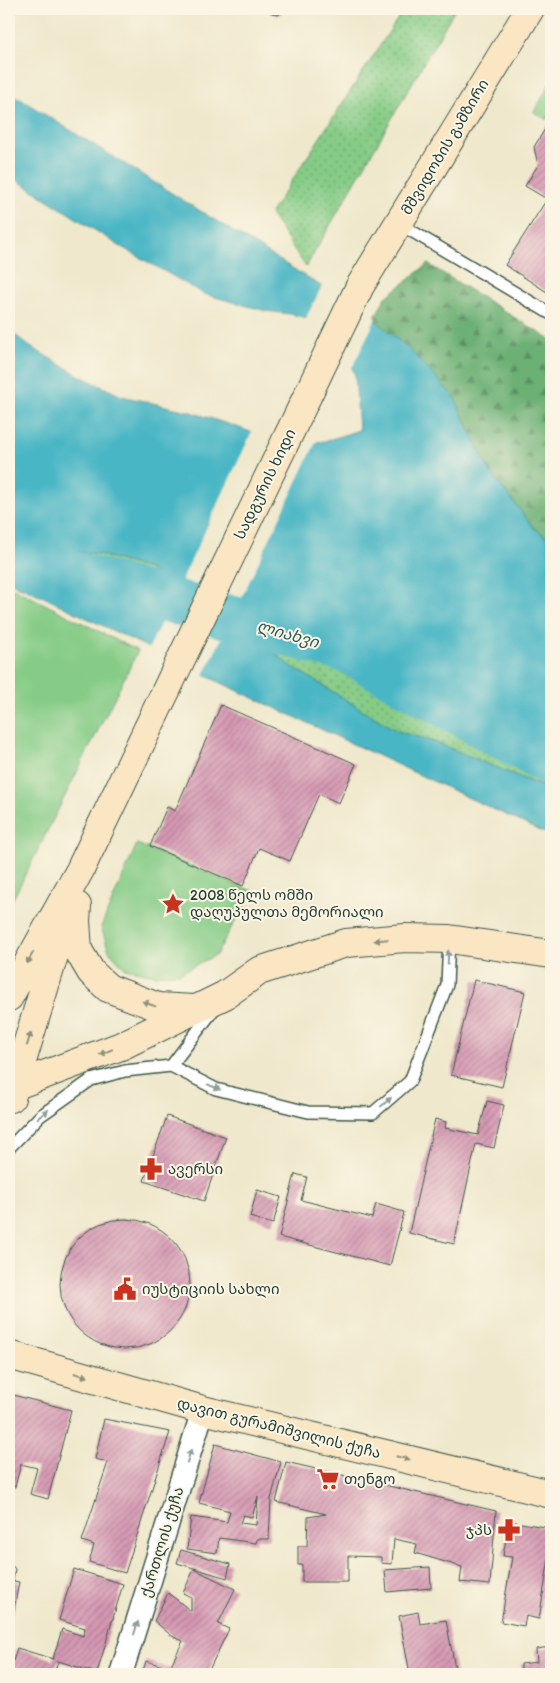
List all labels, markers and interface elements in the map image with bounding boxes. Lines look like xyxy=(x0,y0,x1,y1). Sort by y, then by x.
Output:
street label: მშვიდობის გამზირი xyxy=(397,76,493,218)
street label: სადგურის ხიდი xyxy=(230,426,300,542)
water label: ლიახვი xyxy=(255,616,322,652)
place label: 2008 წელს ომში დაღუპულთა მემორიალი xyxy=(190,886,384,921)
place icon: 2008 წელს ომში დაღუპულთა მემორიალი xyxy=(160,891,186,917)
one-way arrow xyxy=(373,936,389,944)
one-way arrow xyxy=(445,949,453,965)
one-way arrow xyxy=(26,952,35,965)
one-way arrow xyxy=(142,1000,157,1007)
one-way arrow xyxy=(26,1031,34,1046)
one-way arrow xyxy=(99,1049,113,1057)
one-way arrow xyxy=(207,1084,221,1092)
one-way arrow xyxy=(380,1096,392,1108)
one-way arrow xyxy=(37,1109,50,1119)
pharmacy icon: ავერსი xyxy=(138,1156,164,1182)
place label: ავერსი xyxy=(168,1160,223,1178)
public building icon: იუსტიციის სახლი xyxy=(112,1276,138,1302)
place label: იუსტიციის სახლი xyxy=(142,1280,280,1298)
one-way arrow xyxy=(73,1372,88,1380)
street label: დავით გურამიშვილის ქუჩა xyxy=(175,1394,383,1462)
one-way arrow xyxy=(186,1448,193,1463)
one-way arrow xyxy=(396,1454,411,1462)
supermarket icon: თენგო xyxy=(315,1466,341,1492)
place label: თენგო xyxy=(344,1470,395,1488)
street label: ქართლის ქუჩა xyxy=(137,1485,187,1599)
pharmacy icon: ჯპს xyxy=(496,1517,522,1543)
place label: ჯპს xyxy=(466,1521,492,1539)
one-way arrow xyxy=(132,1620,140,1635)

